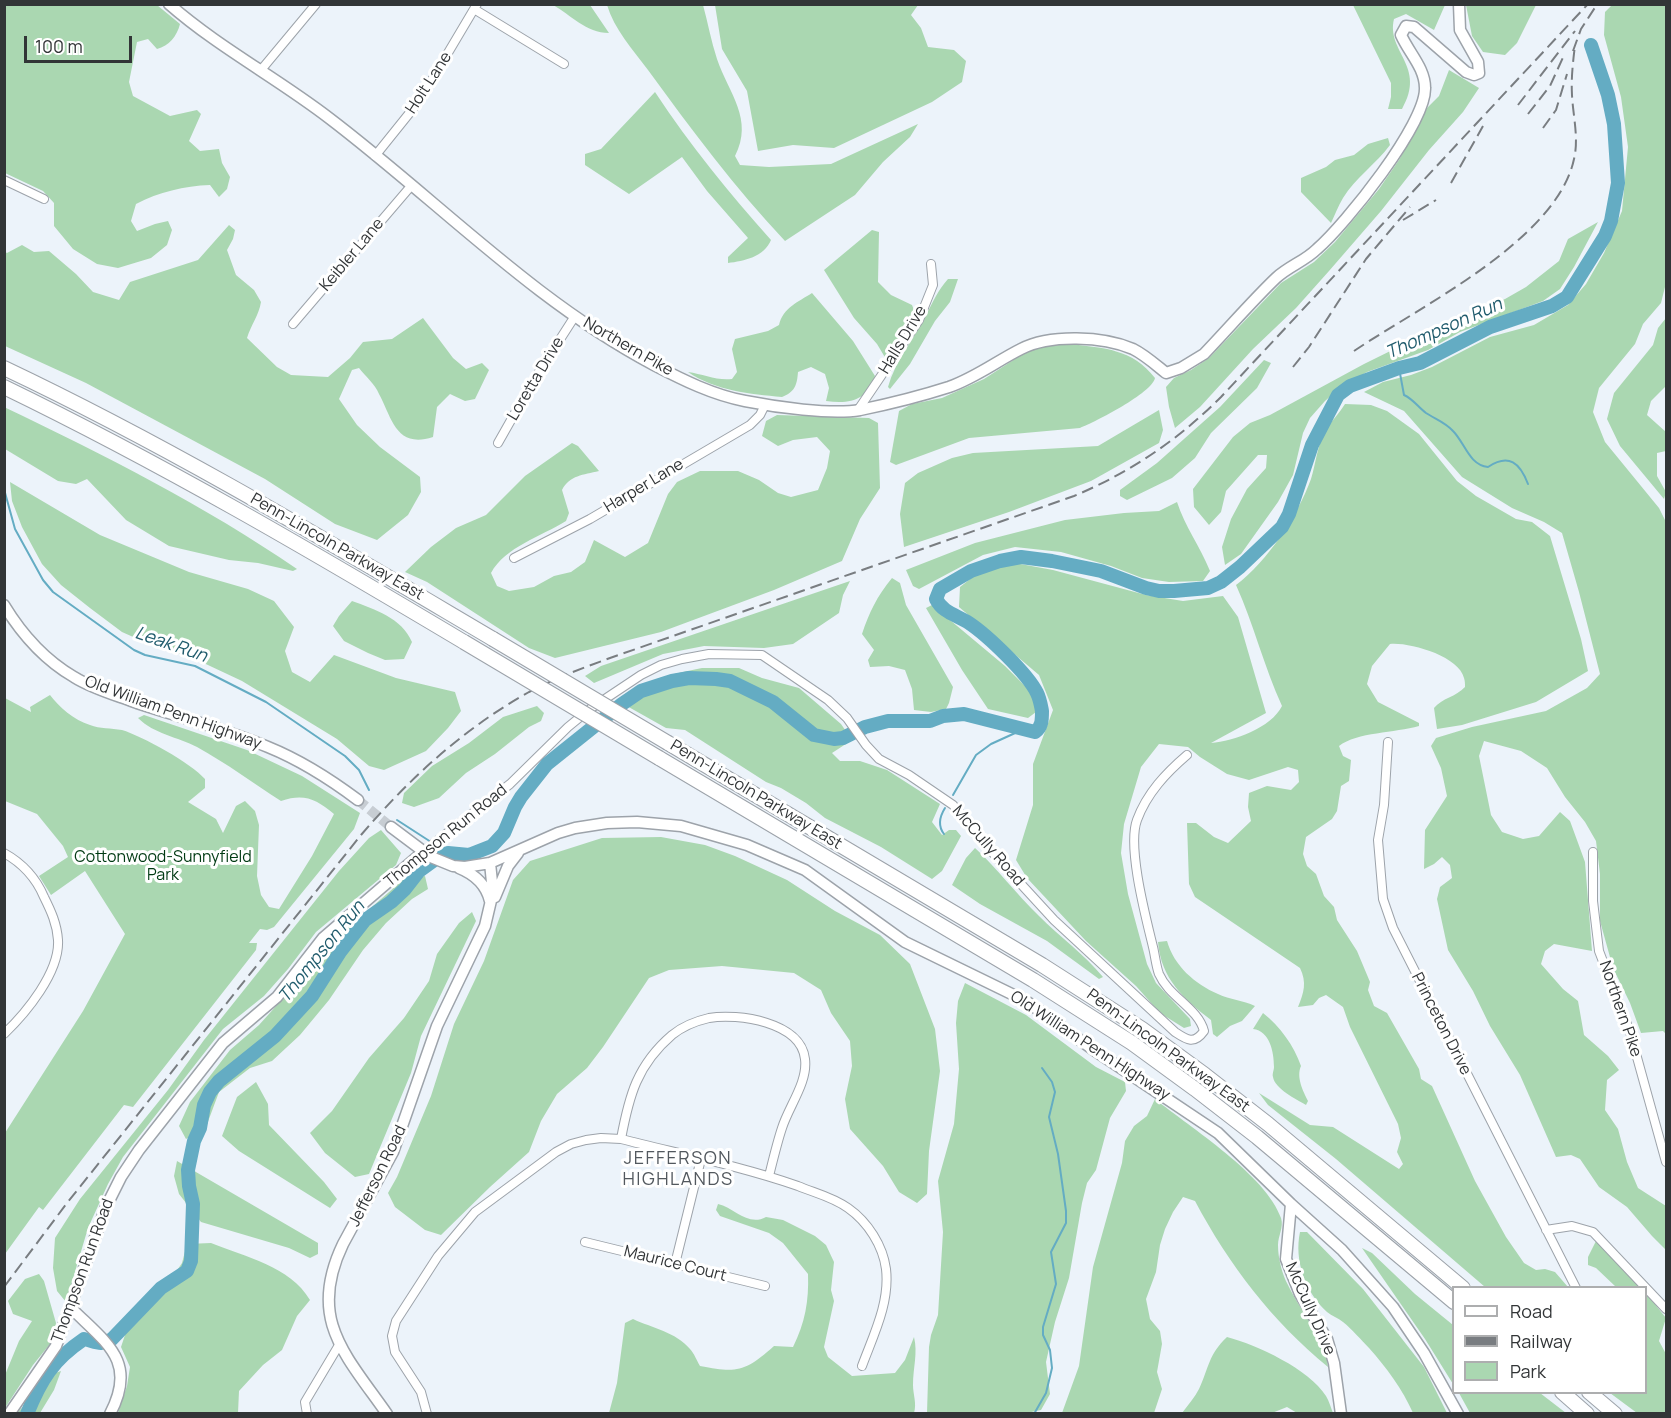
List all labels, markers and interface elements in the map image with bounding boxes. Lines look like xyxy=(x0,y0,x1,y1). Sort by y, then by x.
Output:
scale bar xyxy=(27,24,135,62)
text: 100 m xyxy=(35,34,83,58)
street label: Holt Lane xyxy=(402,49,456,117)
street label: Keibler Lane xyxy=(316,215,388,295)
water label: Thompson Run xyxy=(1382,294,1506,364)
street label: Halls Drive xyxy=(875,302,931,378)
street label: Northern Pike xyxy=(580,314,676,380)
street label: Loretta Drive xyxy=(504,334,568,424)
street label: Harper Lane xyxy=(601,455,687,517)
street label: Penn-Lincoln Parkway East xyxy=(247,489,427,605)
water label: Leak Run xyxy=(132,623,210,667)
street label: Old William Penn Highway xyxy=(82,672,264,754)
street label: Penn-Lincoln Parkway East xyxy=(667,736,845,854)
street label: Thompson Run Road xyxy=(381,781,511,891)
street label: McCully Road xyxy=(948,802,1028,890)
park label: Cottonwood-Sunnyfield Park xyxy=(74,848,252,886)
water label: Thompson Run xyxy=(274,897,370,1007)
street label: Northern Pike xyxy=(1595,958,1645,1060)
street label: Princeton Drive xyxy=(1407,970,1475,1078)
street label: Penn-Lincoln Parkway East xyxy=(1083,985,1253,1117)
street label: Old William Penn Highway xyxy=(1007,987,1173,1105)
street label: Jefferson Road xyxy=(345,1122,411,1230)
district label: JEFFERSON HIGHLANDS xyxy=(622,1148,734,1190)
street label: Thompson Run Road xyxy=(48,1196,118,1346)
street label: Maurice Court xyxy=(622,1242,728,1286)
street label: McCully Drive xyxy=(1281,1260,1339,1358)
legend xyxy=(1452,1286,1647,1394)
text: Road xyxy=(1510,1299,1553,1323)
text: Railway xyxy=(1510,1329,1572,1353)
text: Park xyxy=(1510,1359,1546,1383)

